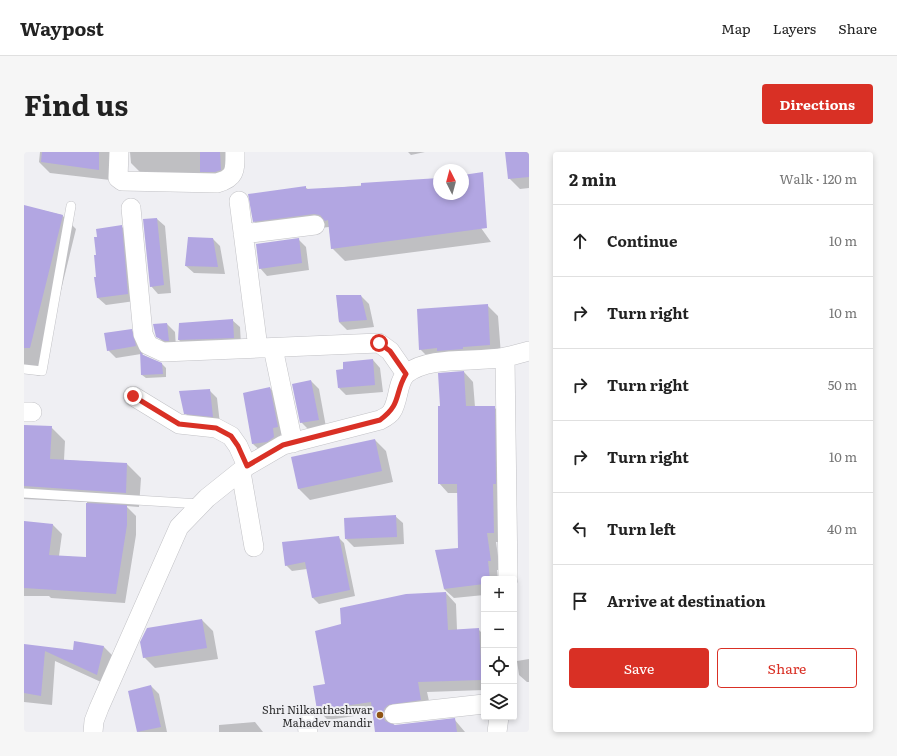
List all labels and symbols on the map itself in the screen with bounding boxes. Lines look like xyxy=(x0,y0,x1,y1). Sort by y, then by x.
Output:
north arrow xyxy=(433,164,469,200)
route start xyxy=(370,334,388,352)
route end xyxy=(124,387,142,405)
place label: Shri Nilkantheshwar Mahadev mandir xyxy=(262,701,373,730)
marker: Shri Nilkantheshwar Mahadev mandir xyxy=(375,710,385,720)

